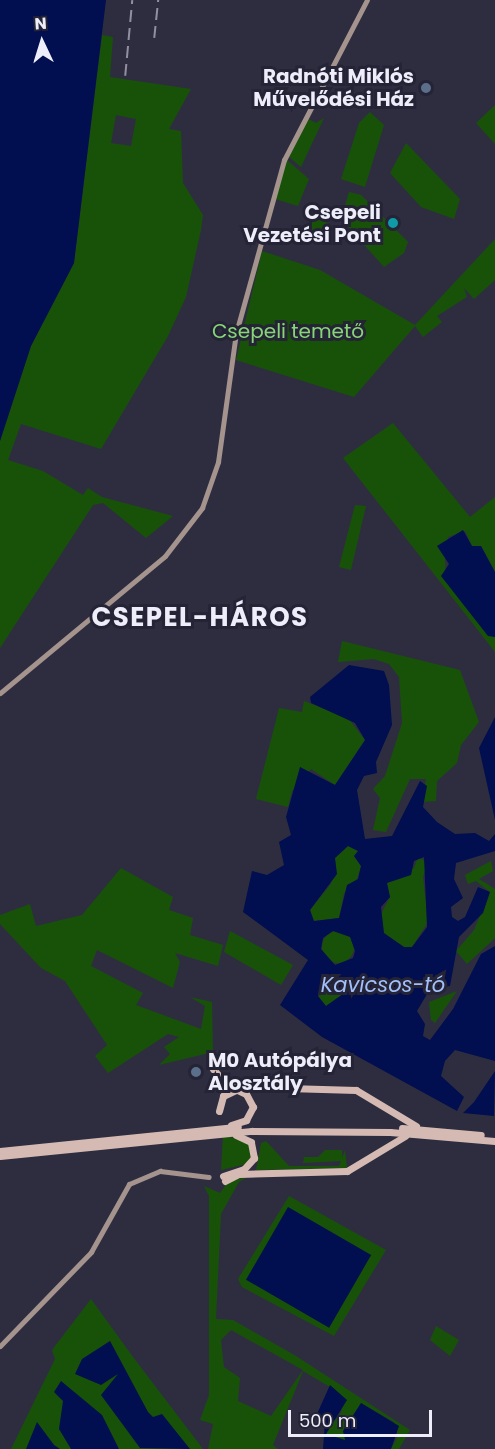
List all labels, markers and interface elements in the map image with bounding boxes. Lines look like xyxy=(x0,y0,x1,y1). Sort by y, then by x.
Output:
north arrow xyxy=(12,12,72,72)
text: N xyxy=(34,12,48,35)
place label: Radnóti Miklós Művelődési Ház xyxy=(253,64,414,111)
marker: Radnóti Miklós Művelődési Ház xyxy=(419,81,433,95)
place label: Csepeli Vezetési Pont xyxy=(243,200,381,247)
marker: Csepeli Vezetési Pont xyxy=(386,216,400,230)
park label: Csepeli temető xyxy=(212,319,364,343)
district label: CSEPEL-HÁROS xyxy=(91,602,309,634)
water label: Kavicsos-tó xyxy=(321,972,445,998)
place label: M0 Autópálya Alosztály xyxy=(208,1048,352,1095)
marker: M0 Autópálya Alosztály xyxy=(189,1065,203,1079)
scale bar xyxy=(291,1398,435,1436)
text: 500 m xyxy=(299,1408,356,1433)

